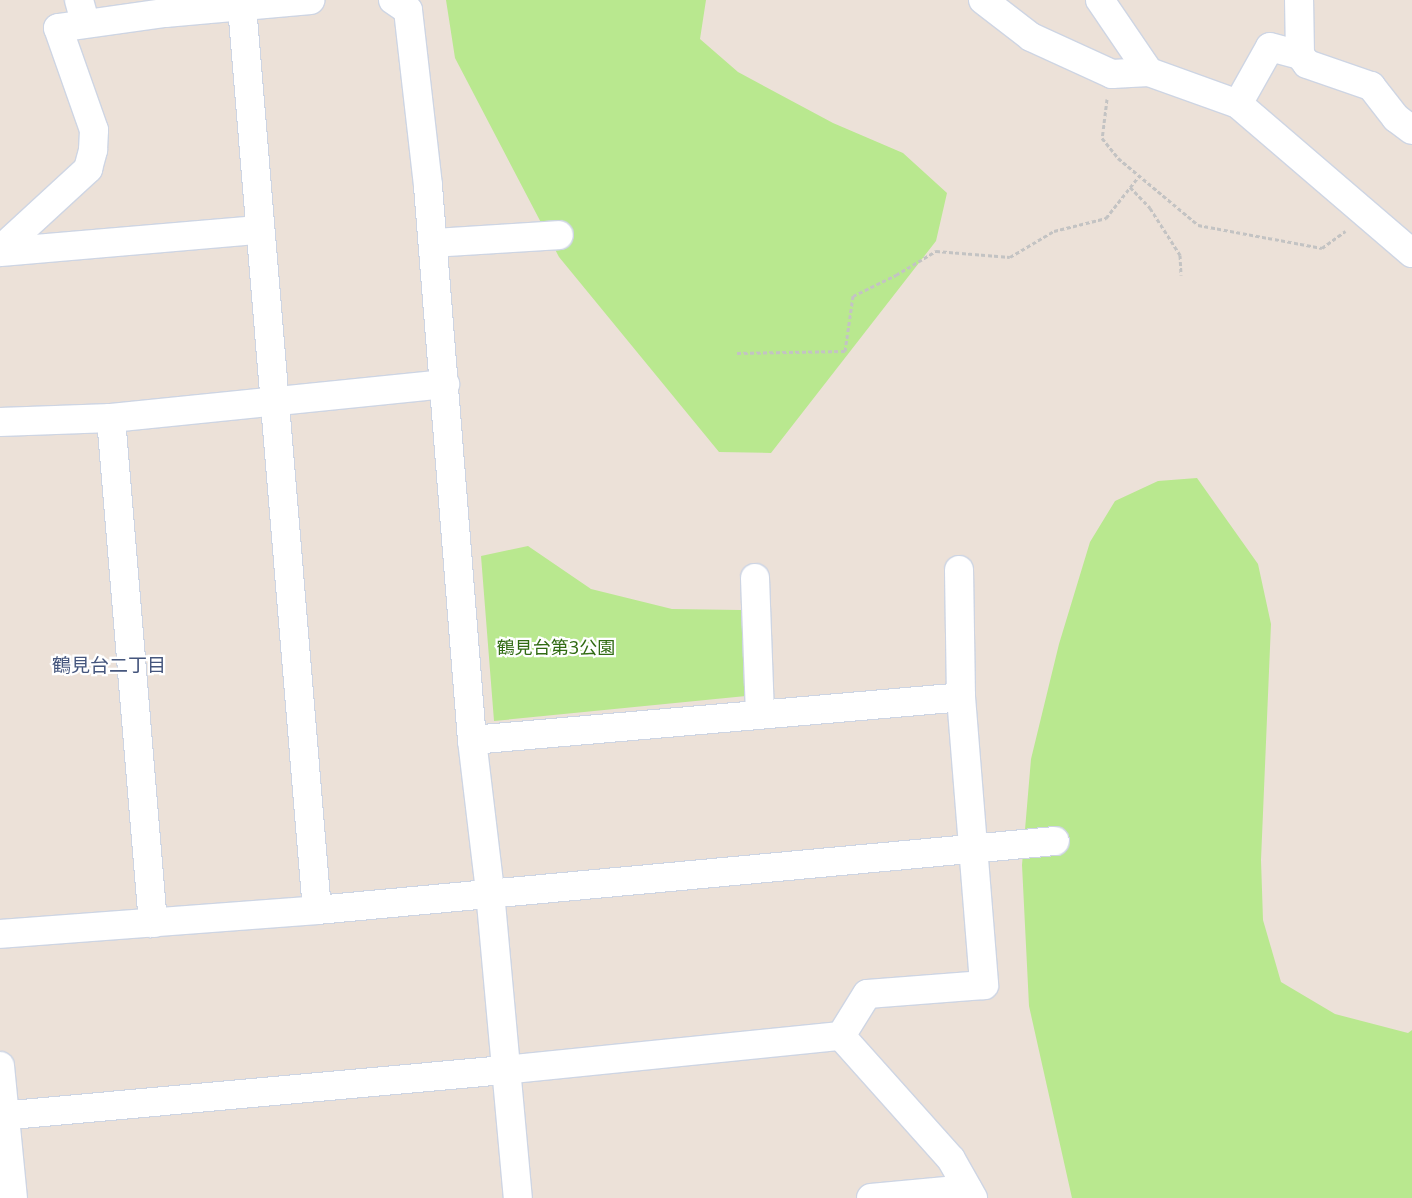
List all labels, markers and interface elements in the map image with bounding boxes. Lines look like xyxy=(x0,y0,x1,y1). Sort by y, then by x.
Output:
park label: 鶴見台第3公園 xyxy=(497,636,615,658)
district label: 鶴見台二丁目 xyxy=(52,655,166,677)

